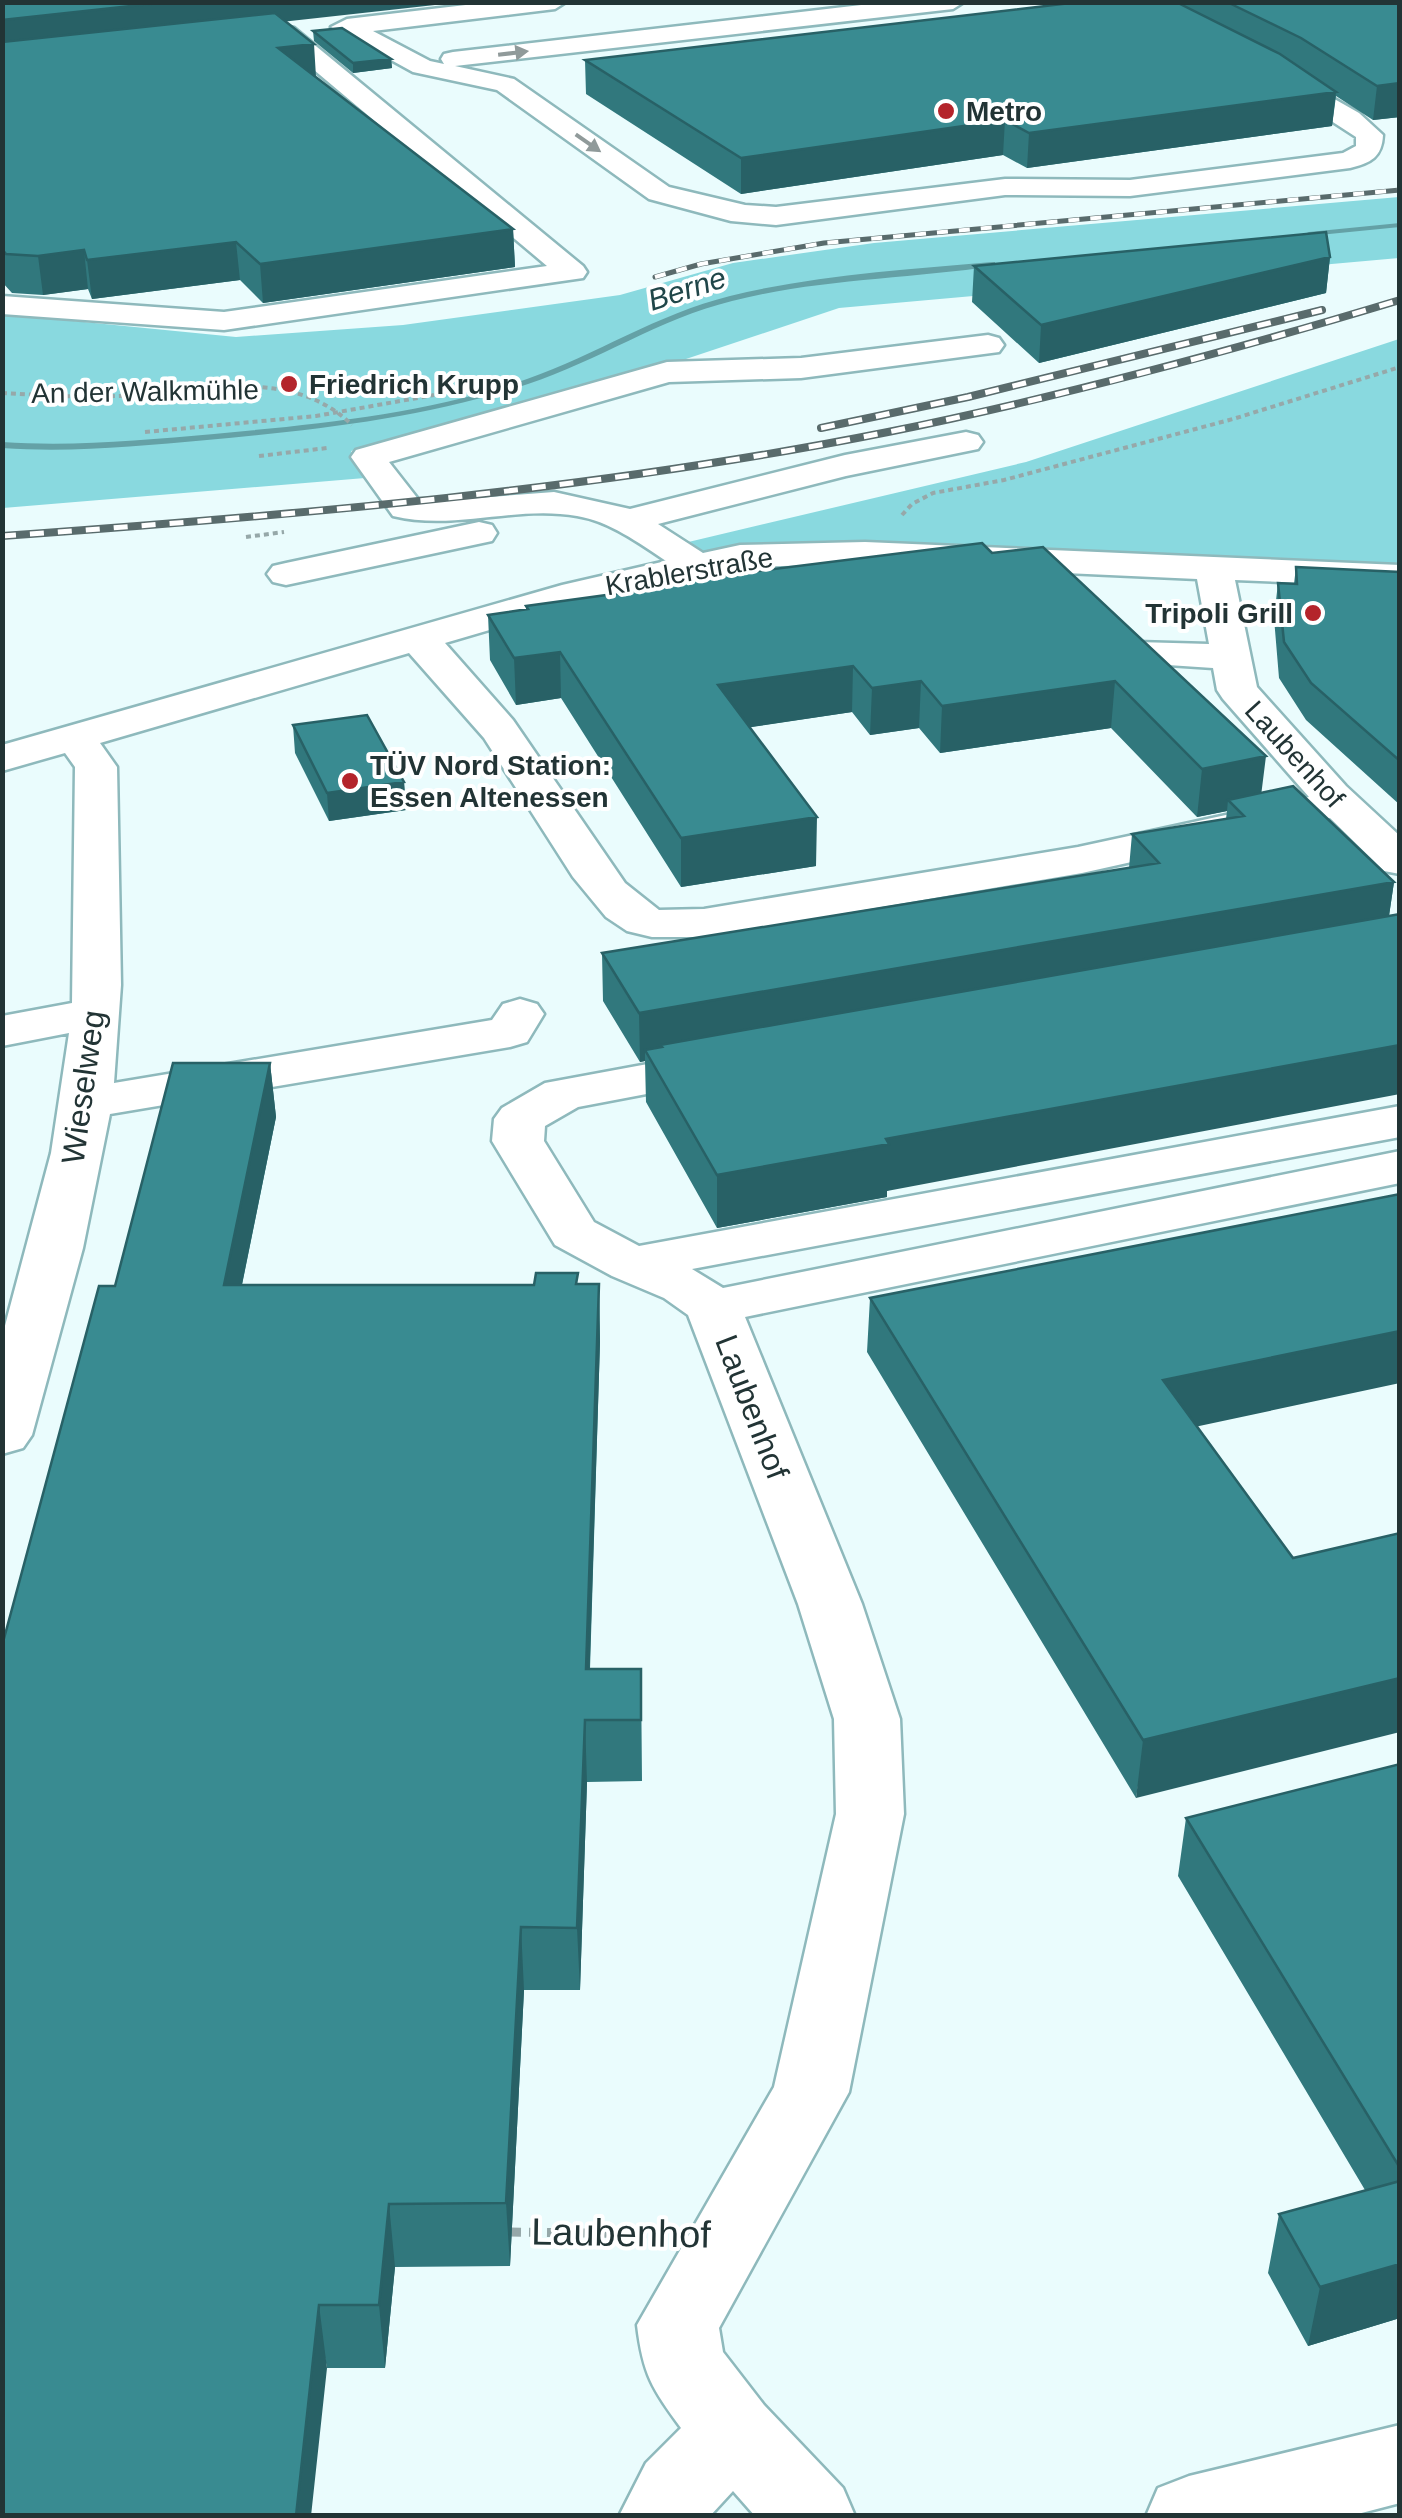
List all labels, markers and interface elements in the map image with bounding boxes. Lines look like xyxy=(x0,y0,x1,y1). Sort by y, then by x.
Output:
one-way arrow xyxy=(497,45,529,61)
place label: Metro xyxy=(966,96,1042,127)
marker: Metro xyxy=(935,100,957,122)
one-way arrow xyxy=(575,133,602,152)
water label: Berne xyxy=(644,260,730,317)
place label: Friedrich Krupp xyxy=(309,369,519,400)
marker: Friedrich Krupp xyxy=(278,373,300,395)
street label: An der Walkmühle xyxy=(31,374,259,409)
street label: Krablerstraße xyxy=(603,542,775,601)
place label: Tripoli Grill xyxy=(1145,598,1293,629)
marker: Tripoli Grill xyxy=(1302,602,1324,624)
street label: Laubenhof xyxy=(1239,695,1351,814)
place label: TÜV Nord Station: Essen Altenessen xyxy=(370,750,611,813)
marker: TÜV Nord Station: Essen Altenessen xyxy=(339,770,361,792)
street label: Wieselweg xyxy=(54,1008,112,1166)
street label: Laubenhof xyxy=(708,1330,796,1484)
street label: Laubenhof xyxy=(531,2210,712,2256)

